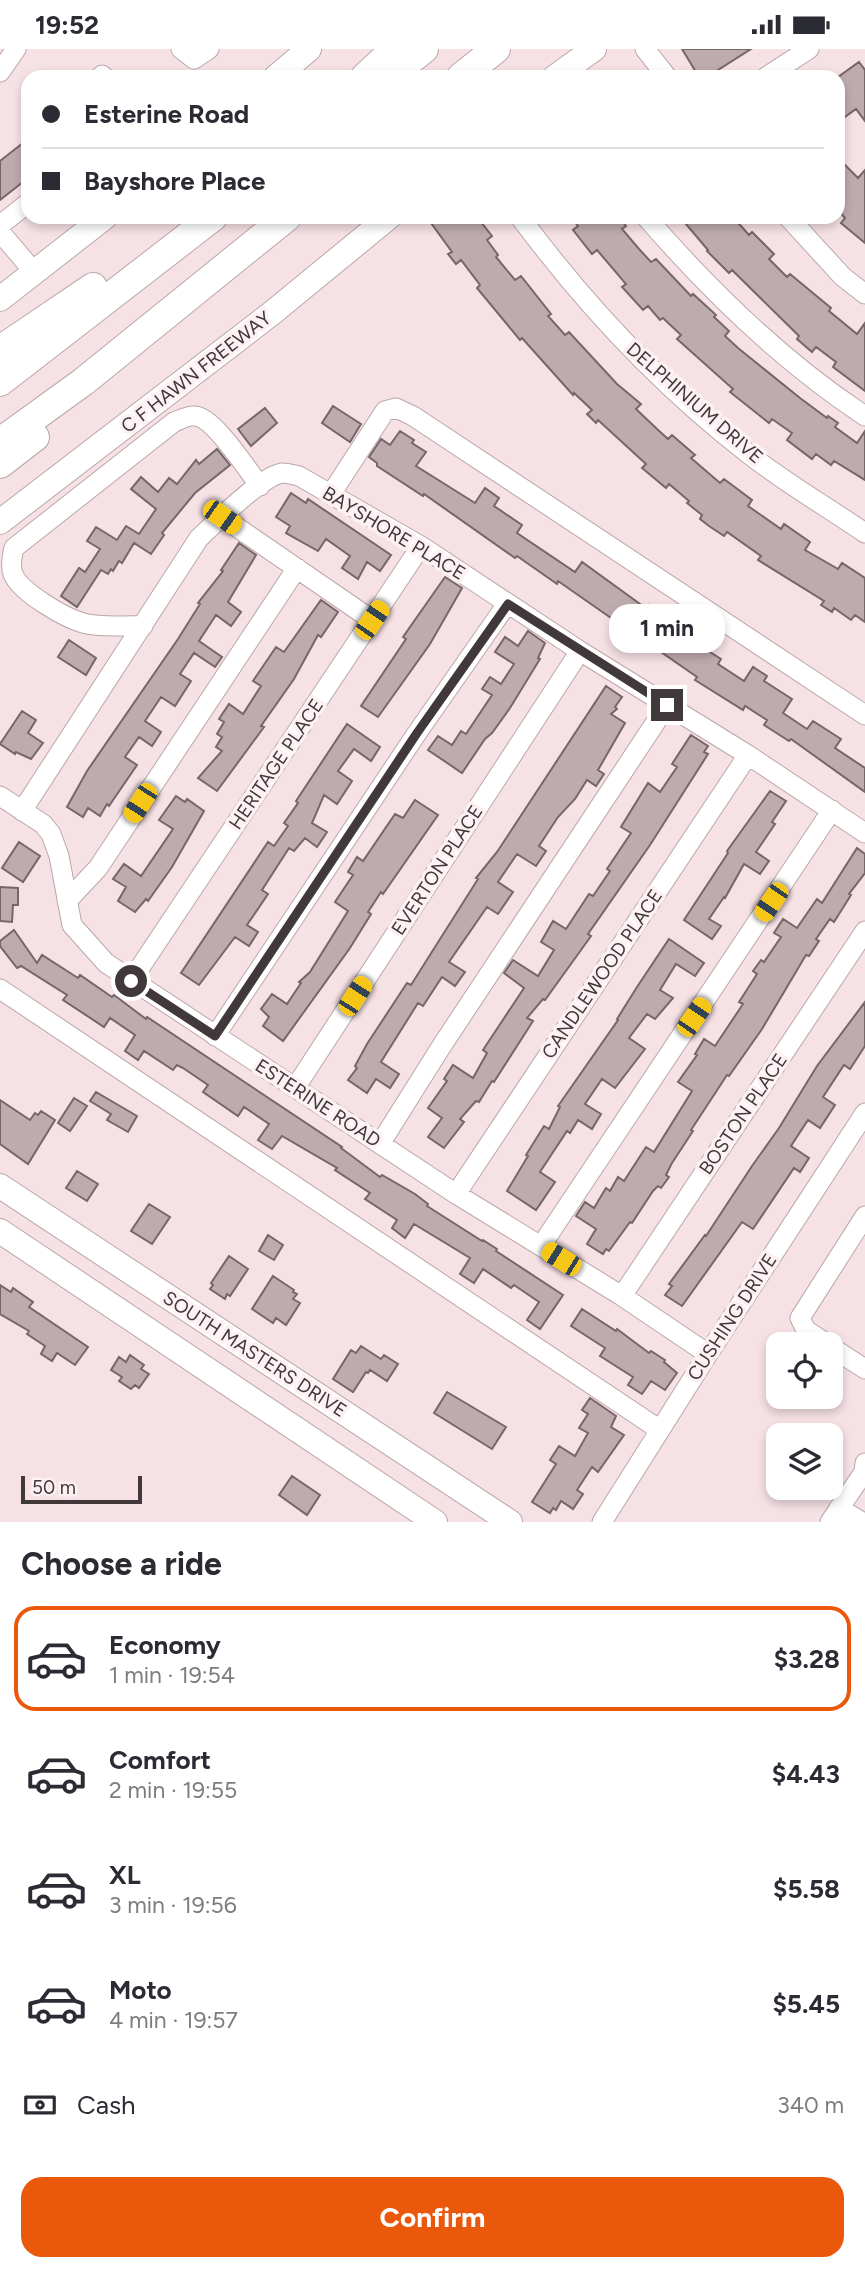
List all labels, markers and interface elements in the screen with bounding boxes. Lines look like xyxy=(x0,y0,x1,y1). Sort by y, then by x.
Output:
text: 19:52 xyxy=(35,9,99,41)
text: Esterine Road xyxy=(84,98,249,130)
text: Bayshore Place xyxy=(84,165,265,197)
street label: C F HAWN FREEWAY xyxy=(116,306,276,438)
street label: DELPHINIUM DRIVE xyxy=(622,337,768,469)
street label: BAYSHORE PLACE xyxy=(318,481,470,585)
car xyxy=(199,496,246,538)
car xyxy=(352,597,393,643)
callout: 1 min xyxy=(609,603,725,653)
text: 1 min xyxy=(640,614,694,642)
route end xyxy=(651,689,683,721)
street label: HERITAGE PLACE xyxy=(224,694,328,834)
car xyxy=(120,780,161,826)
street label: EVERTON PLACE xyxy=(386,801,488,939)
car xyxy=(751,879,792,925)
street label: CANDLEWOOD PLACE xyxy=(537,885,667,1063)
route start xyxy=(115,965,147,997)
car xyxy=(335,973,376,1019)
car xyxy=(674,994,715,1040)
street label: BOSTON PLACE xyxy=(694,1049,792,1179)
street label: ESTERINE ROAD xyxy=(251,1054,385,1152)
car xyxy=(538,1239,585,1279)
street label: CUSHING DRIVE xyxy=(682,1249,782,1385)
street label: SOUTH MASTERS DRIVE xyxy=(159,1286,351,1422)
map controls xyxy=(766,1332,843,1500)
button: locate xyxy=(766,1332,843,1409)
button: layers xyxy=(766,1423,843,1500)
scale bar xyxy=(21,1473,142,1505)
text: 50 m xyxy=(32,1476,76,1499)
text: Choose a ride xyxy=(21,1545,222,1583)
icon: car xyxy=(25,1627,88,1690)
text: Economy xyxy=(109,1629,221,1661)
text: $3.28 xyxy=(774,1643,840,1675)
text: 1 min · 19:54 xyxy=(109,1661,235,1689)
icon: car xyxy=(25,1742,88,1805)
text: Comfort xyxy=(109,1744,211,1776)
text: $4.43 xyxy=(772,1758,840,1790)
text: 2 min · 19:55 xyxy=(109,1776,237,1804)
icon: car xyxy=(25,1857,88,1920)
text: XL xyxy=(109,1859,141,1891)
text: $5.58 xyxy=(773,1873,840,1905)
text: 3 min · 19:56 xyxy=(109,1891,237,1919)
icon: car xyxy=(25,1972,88,2035)
text: Moto xyxy=(109,1974,172,2006)
text: $5.45 xyxy=(772,1988,840,2020)
text: 4 min · 19:57 xyxy=(109,2006,238,2034)
icon: cash xyxy=(21,2086,59,2124)
text: Cash xyxy=(77,2089,136,2121)
text: 340 m xyxy=(777,2091,844,2119)
button: Confirm xyxy=(21,2177,844,2257)

